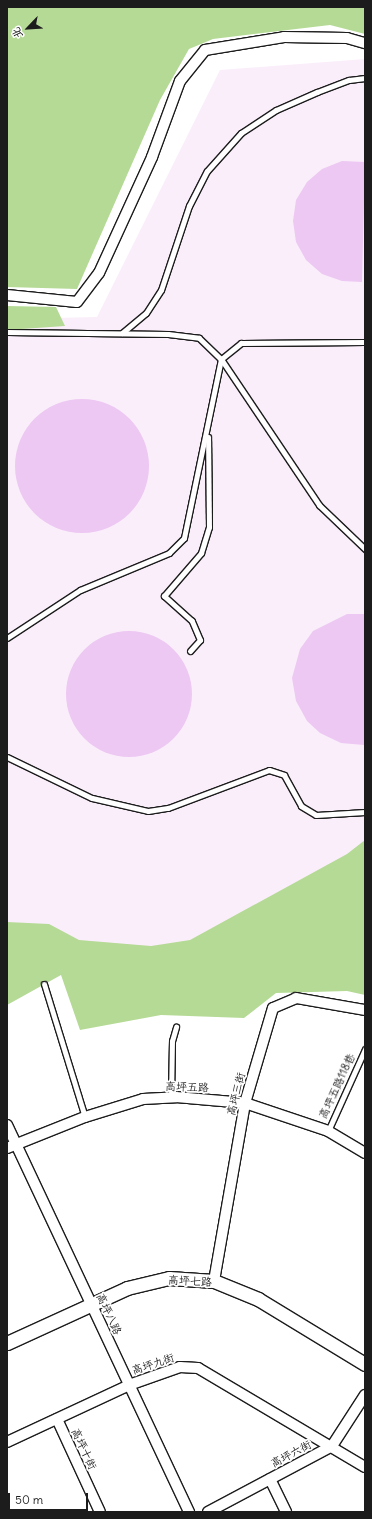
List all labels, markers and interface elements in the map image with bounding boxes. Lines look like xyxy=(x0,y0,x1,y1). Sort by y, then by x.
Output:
north arrow xyxy=(8,8,48,48)
text: 北 xyxy=(8,25,26,41)
street label: 高坪五路118巷 xyxy=(316,1051,358,1121)
street label: 高坪三街 xyxy=(224,1071,248,1117)
street label: 高坪五路 xyxy=(165,1080,209,1094)
street label: 高坪七路 xyxy=(168,1273,212,1289)
street label: 高坪八路 xyxy=(94,1291,124,1337)
street label: 高坪九街 xyxy=(130,1351,176,1377)
street label: 高坪十街 xyxy=(69,1426,99,1472)
street label: 高坪六街 xyxy=(268,1438,314,1470)
scale bar xyxy=(10,1485,90,1511)
text: 50 m xyxy=(15,1492,43,1507)

